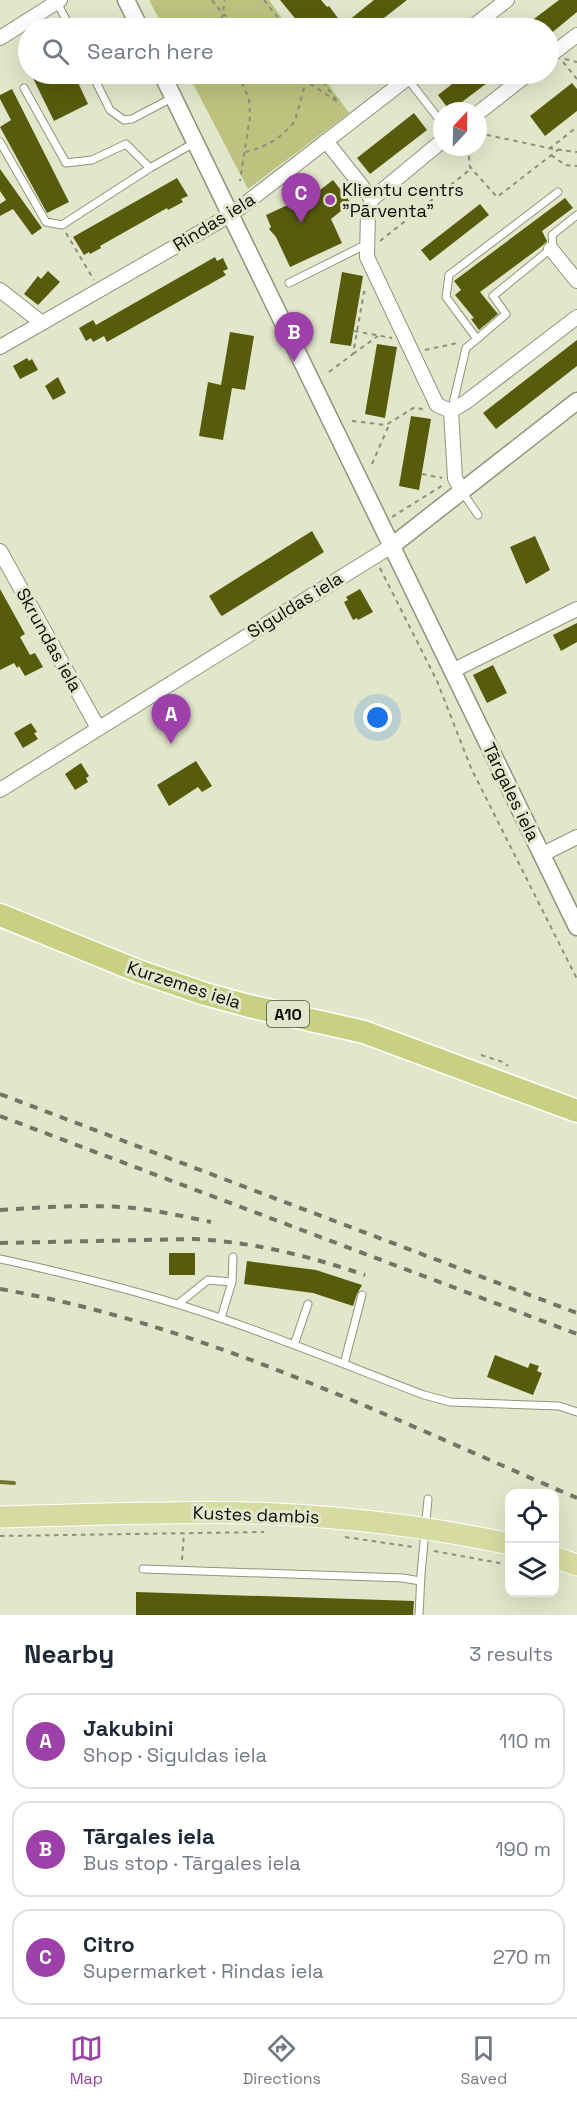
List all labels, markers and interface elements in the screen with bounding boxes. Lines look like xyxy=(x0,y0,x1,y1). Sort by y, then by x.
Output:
search box xyxy=(18,18,559,84)
icon: search xyxy=(39,35,72,68)
text: Search here xyxy=(87,37,214,65)
north arrow xyxy=(433,102,487,156)
pin: C xyxy=(282,174,320,223)
place label: Klientu centrs "Pārventa" xyxy=(342,178,464,222)
street label: Rindas iela xyxy=(168,187,259,256)
marker: Klientu centrs "Pārventa" xyxy=(323,193,337,207)
pin: B xyxy=(274,312,314,362)
street label: Siguldas iela xyxy=(243,566,347,643)
street label: Skrundas iela xyxy=(11,584,87,696)
pin: A xyxy=(152,694,190,744)
your location xyxy=(363,703,392,732)
street label: Tārgales iela xyxy=(478,739,545,845)
street label: Kurzemes iela xyxy=(124,955,244,1014)
road number: A10 xyxy=(267,1001,309,1027)
map controls xyxy=(505,1489,559,1597)
button: locate xyxy=(505,1489,559,1543)
street label: Kustes dambis xyxy=(192,1501,320,1528)
button: layers xyxy=(505,1543,559,1597)
text: Nearby xyxy=(24,1637,114,1671)
text: 3 results xyxy=(469,1641,553,1667)
text: Jakubini xyxy=(83,1714,174,1742)
text: A xyxy=(39,1728,52,1754)
text: 110 m xyxy=(499,1728,551,1754)
text: Shop · Siguldas iela xyxy=(83,1742,267,1768)
text: Tārgales iela xyxy=(83,1822,215,1850)
text: B xyxy=(39,1836,52,1862)
text: 190 m xyxy=(495,1836,551,1862)
text: Bus stop · Tārgales iela xyxy=(83,1850,301,1876)
text: Citro xyxy=(83,1930,135,1958)
text: C xyxy=(39,1944,52,1970)
text: 270 m xyxy=(493,1944,551,1970)
text: Supermarket · Rindas iela xyxy=(83,1958,324,1984)
tab: Map xyxy=(70,2032,103,2089)
tab: Directions xyxy=(243,2032,321,2089)
tab: Saved xyxy=(461,2032,507,2089)

